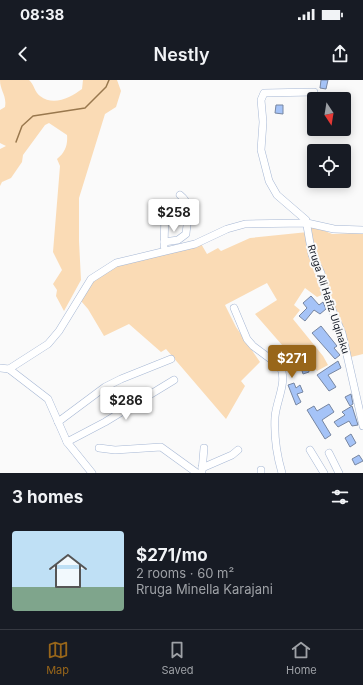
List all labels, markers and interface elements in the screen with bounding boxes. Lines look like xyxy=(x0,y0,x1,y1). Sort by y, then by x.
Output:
text: 08:38 xyxy=(20,5,64,24)
icon: back xyxy=(12,43,34,65)
icon: share xyxy=(329,43,351,65)
text: Nestly xyxy=(153,44,210,65)
north arrow xyxy=(307,92,351,136)
map controls xyxy=(307,92,351,188)
button: locate xyxy=(307,144,351,188)
pin: $258 xyxy=(150,199,198,233)
text: $258 xyxy=(157,204,191,220)
street label: Rruga Ali Hafiz Ulqinaku xyxy=(306,243,352,355)
pin: $271 xyxy=(268,345,316,379)
text: $271 xyxy=(277,350,307,366)
pin: $286 xyxy=(102,387,150,421)
text: $286 xyxy=(109,392,143,408)
icon: filters xyxy=(329,486,351,508)
text: 3 homes xyxy=(12,487,83,507)
text: $271/mo xyxy=(136,545,208,565)
icon: home xyxy=(44,547,92,595)
text: 2 rooms · 60 m² xyxy=(136,565,234,581)
text: Rruga Minella Karajani xyxy=(136,581,273,597)
tab: Map xyxy=(46,639,69,677)
tab: Saved xyxy=(161,639,194,677)
tab: Home xyxy=(286,639,317,677)

